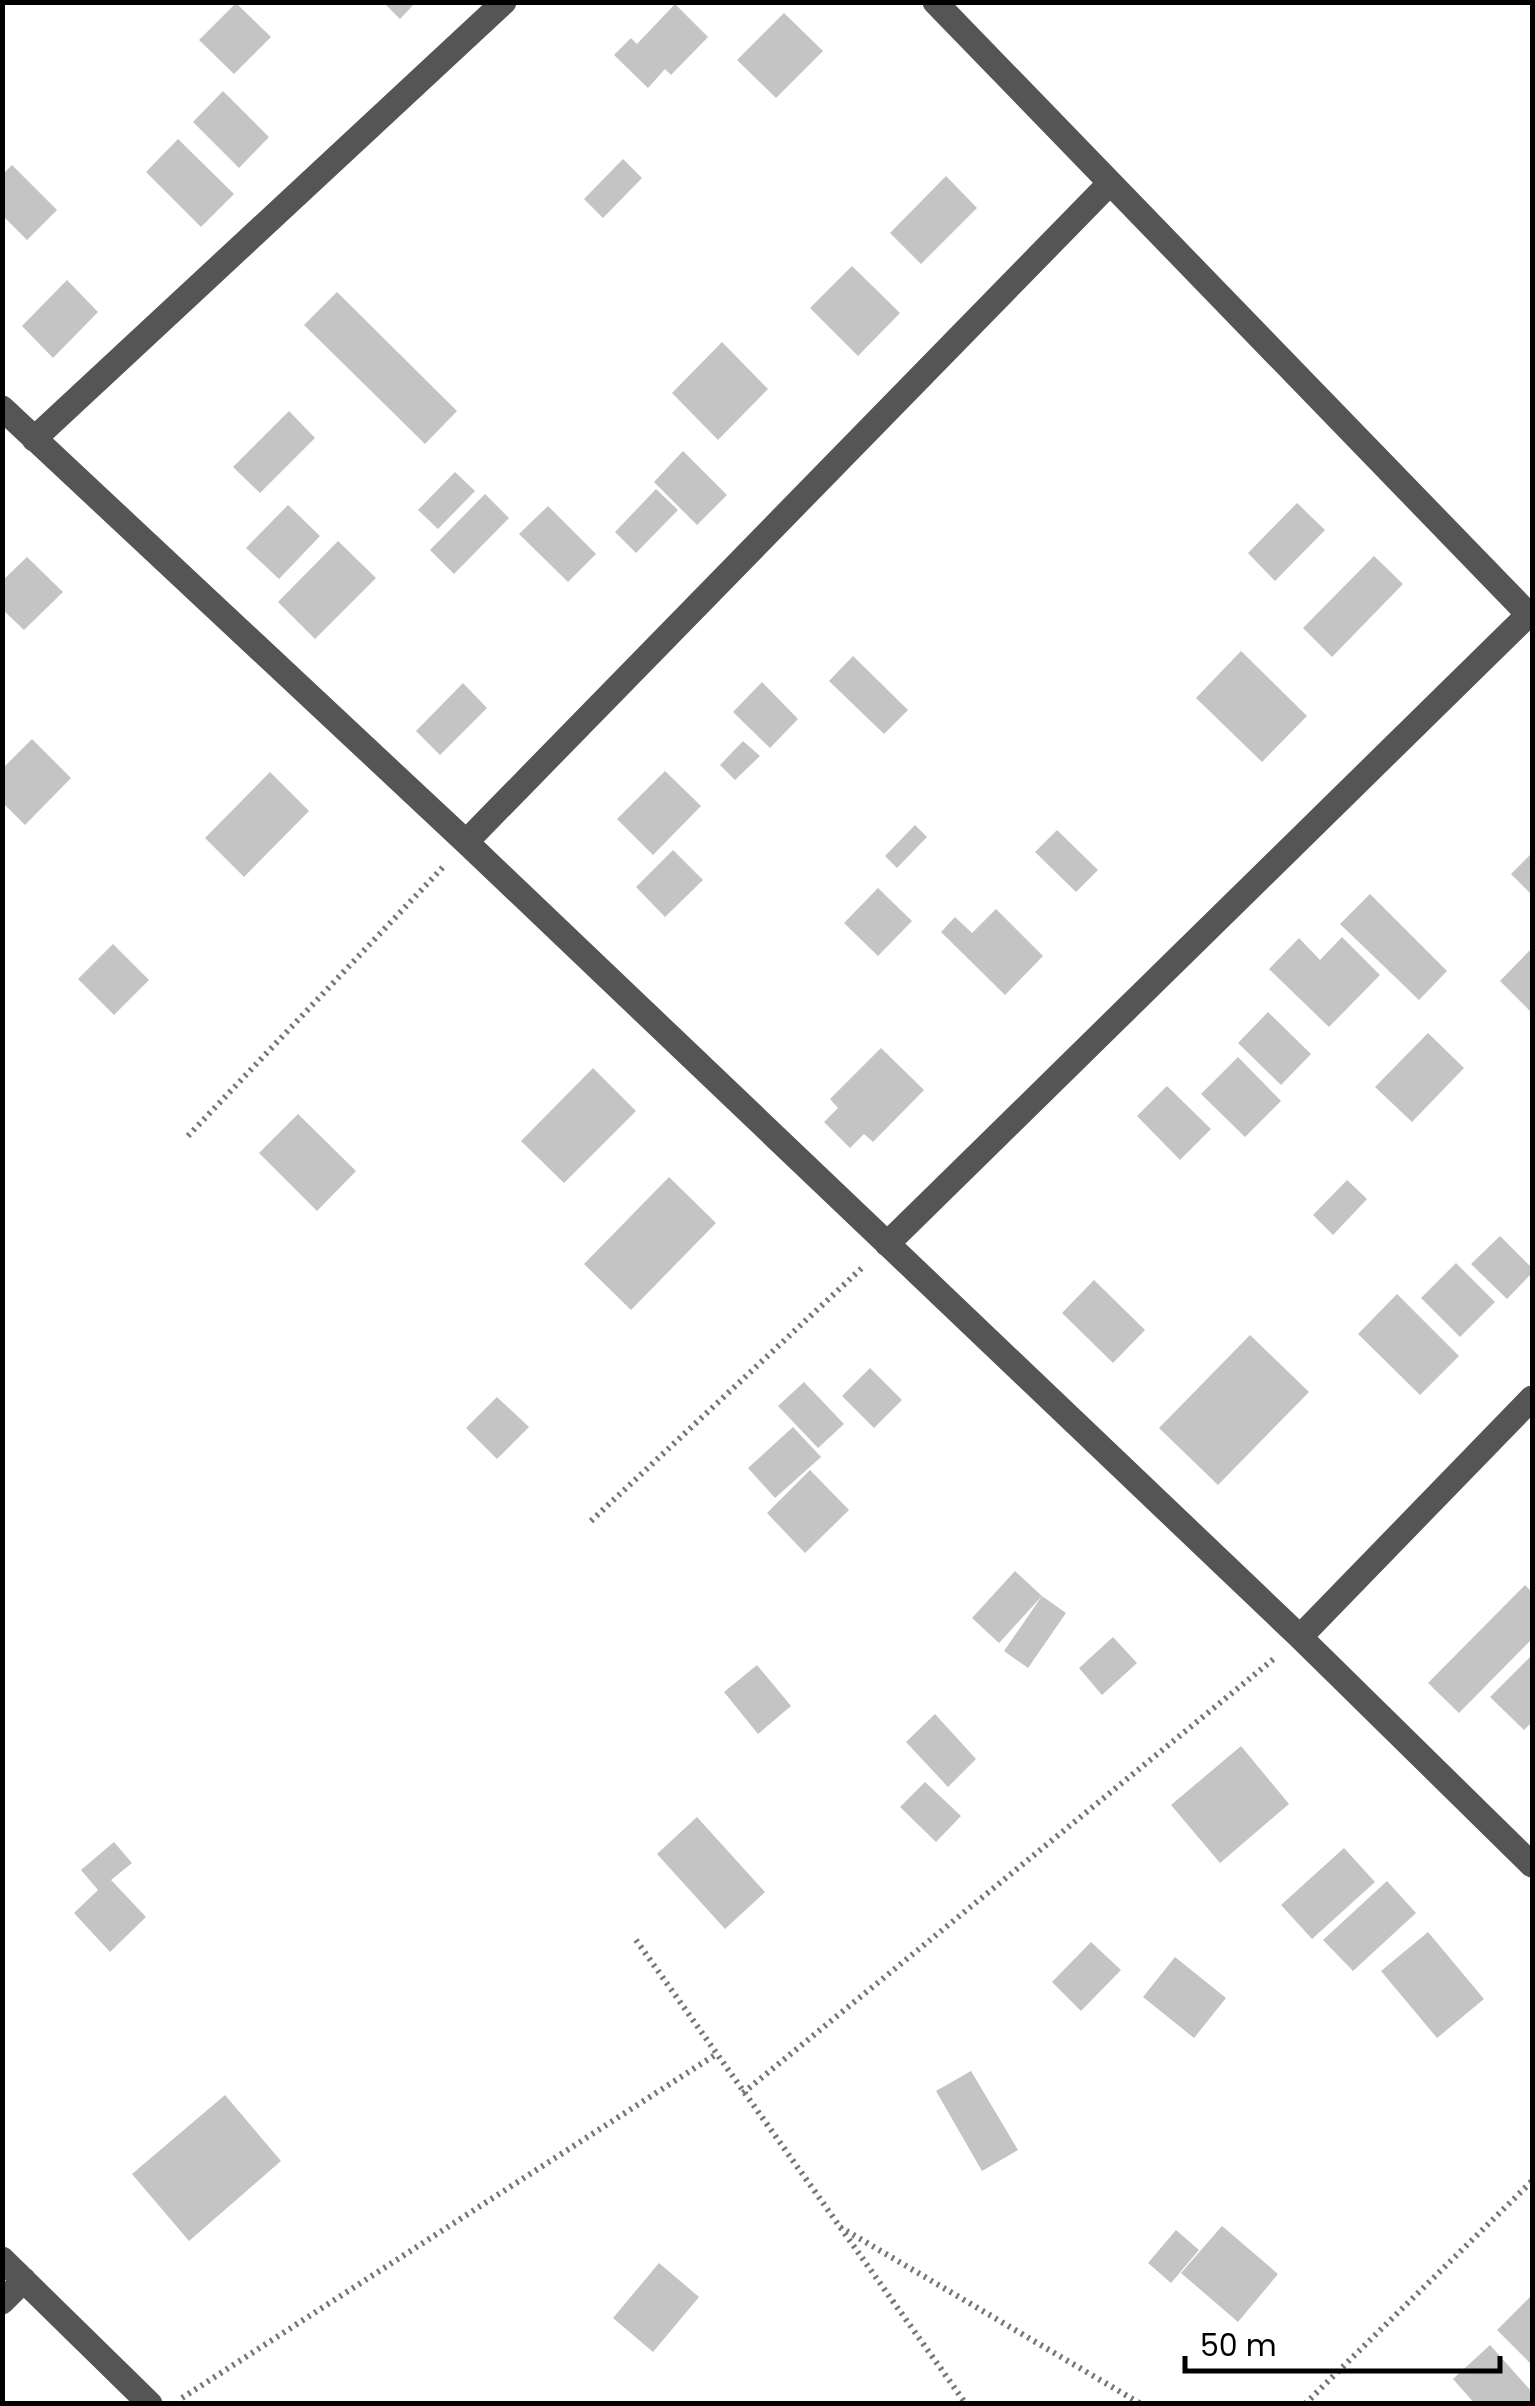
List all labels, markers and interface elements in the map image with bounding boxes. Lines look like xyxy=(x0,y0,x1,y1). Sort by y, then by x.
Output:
scale bar xyxy=(1185,2311,1500,2373)
text: 50 m xyxy=(1200,2324,1277,2367)

